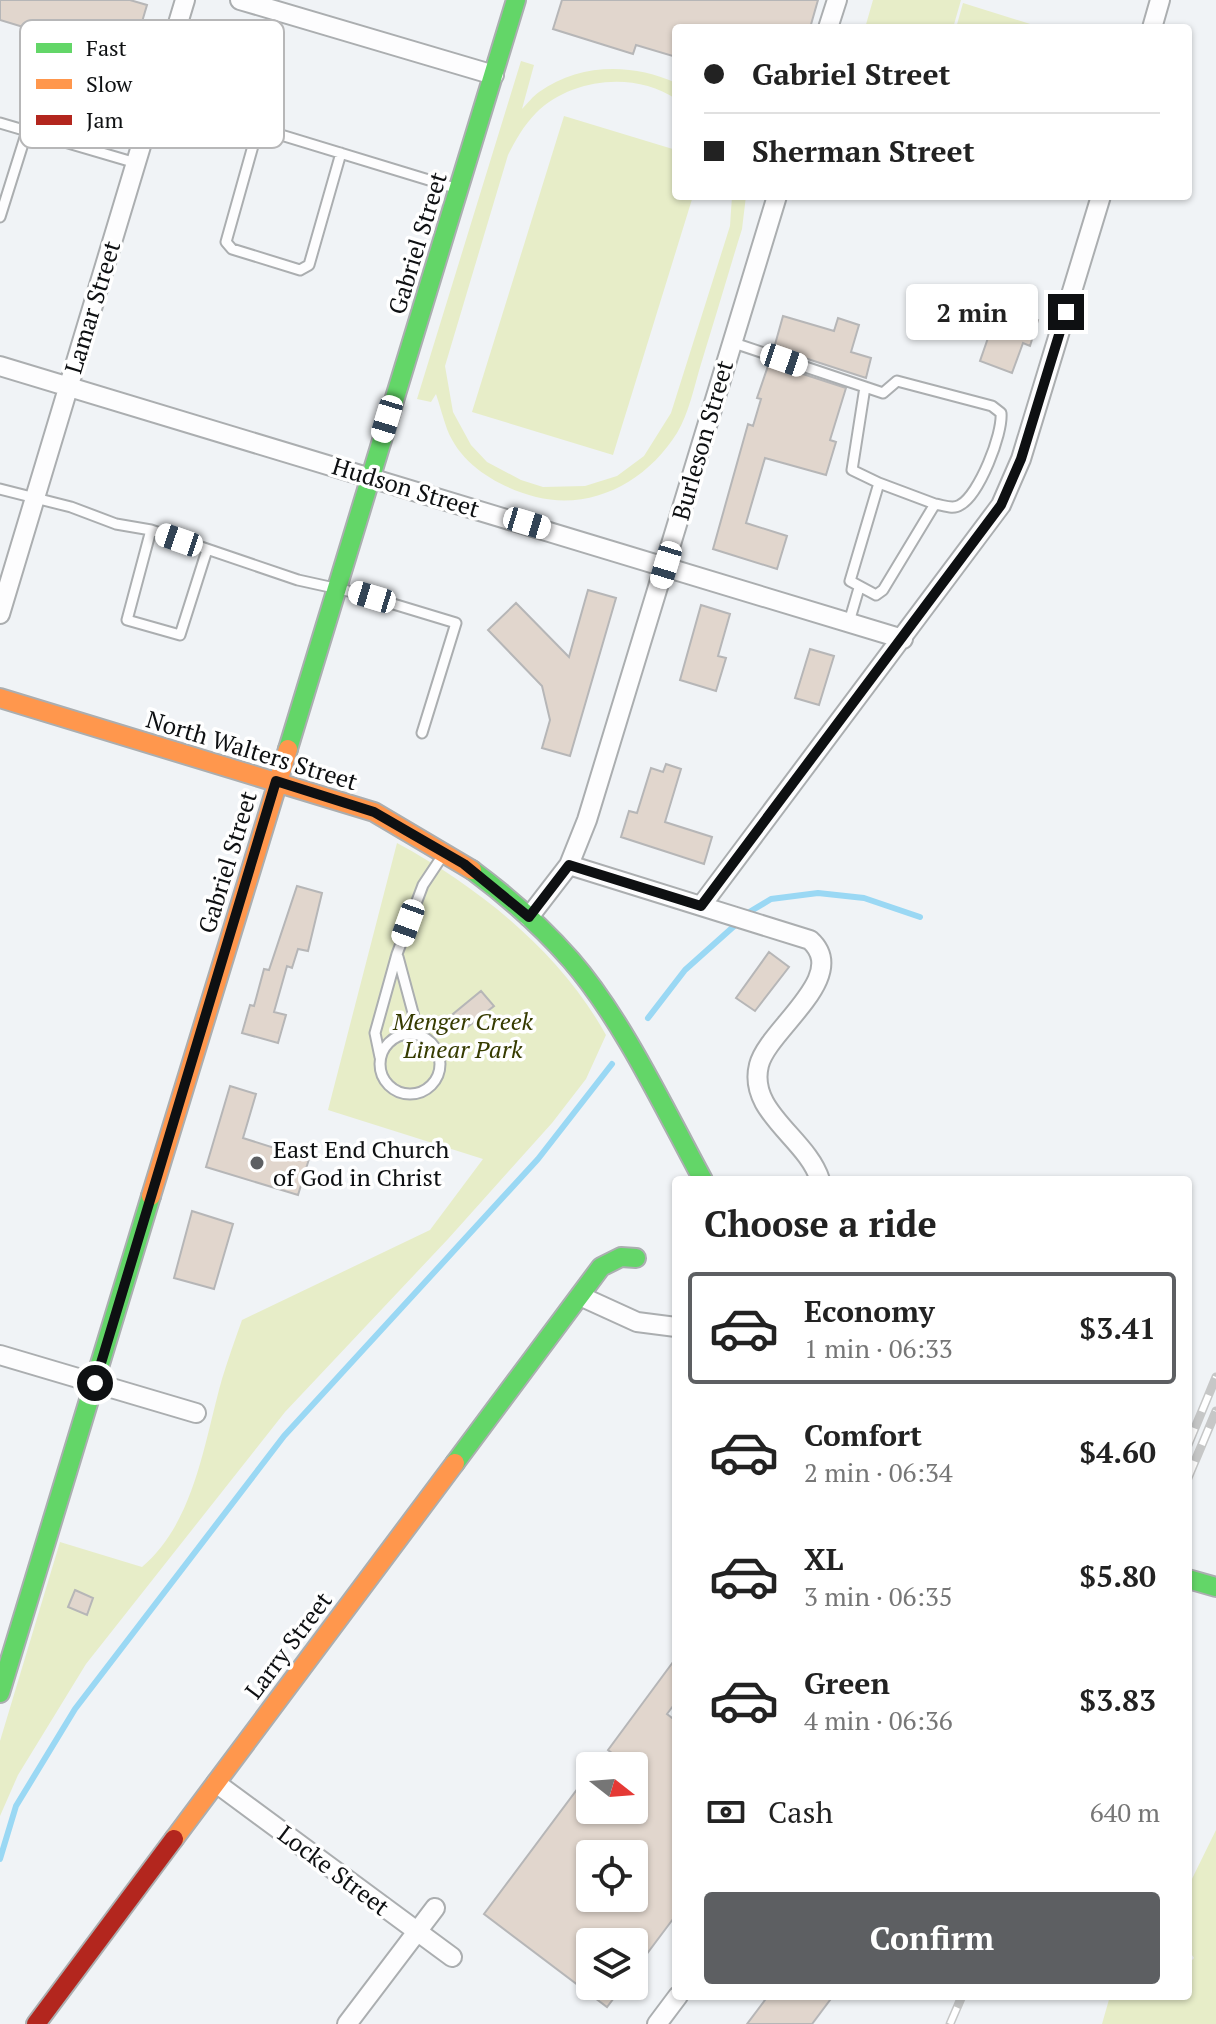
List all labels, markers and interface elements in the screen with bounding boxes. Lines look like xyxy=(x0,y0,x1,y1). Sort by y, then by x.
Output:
legend xyxy=(20,20,284,148)
text: Fast xyxy=(86,33,127,62)
text: Gabriel Street xyxy=(752,54,951,94)
text: Slow xyxy=(86,69,133,98)
text: Jam xyxy=(86,105,124,134)
text: Sherman Street xyxy=(752,131,975,171)
street label: Gabriel Street xyxy=(380,168,454,318)
street label: Lamar Street xyxy=(57,237,127,377)
callout: 2 min xyxy=(906,284,1038,340)
route end xyxy=(1048,294,1084,330)
text: 2 min xyxy=(936,295,1008,329)
car xyxy=(757,341,811,379)
street label: Burleson Street xyxy=(664,356,740,524)
car xyxy=(369,393,405,445)
street label: Hudson Street xyxy=(328,449,484,525)
car xyxy=(501,505,553,541)
car xyxy=(152,521,206,559)
car xyxy=(648,539,684,591)
car xyxy=(346,579,398,615)
street label: North Walters Street xyxy=(142,703,362,797)
street label: Gabriel Street xyxy=(190,787,264,937)
car xyxy=(389,896,427,950)
park label: Menger Creek Linear Park xyxy=(392,1005,534,1065)
place label: East End Church of God in Christ xyxy=(273,1133,449,1193)
marker: East End Church of God in Christ xyxy=(248,1154,266,1172)
text: Choose a ride xyxy=(704,1200,937,1247)
text: Economy xyxy=(804,1291,935,1331)
icon: car xyxy=(708,1292,780,1364)
text: $3.41 xyxy=(1079,1308,1156,1348)
text: 1 min · 06:33 xyxy=(804,1331,953,1365)
route start xyxy=(77,1365,113,1401)
text: Comfort xyxy=(804,1415,922,1455)
icon: car xyxy=(708,1416,780,1488)
text: $4.60 xyxy=(1079,1432,1156,1472)
text: 2 min · 06:34 xyxy=(804,1455,953,1489)
text: XL xyxy=(804,1539,843,1579)
icon: car xyxy=(708,1540,780,1612)
text: $5.80 xyxy=(1079,1556,1156,1596)
text: 3 min · 06:35 xyxy=(804,1579,953,1613)
street label: Larry Street xyxy=(237,1585,339,1705)
text: Green xyxy=(804,1663,890,1703)
icon: car xyxy=(708,1664,780,1736)
text: $3.83 xyxy=(1079,1680,1156,1720)
text: 4 min · 06:36 xyxy=(804,1703,953,1737)
north arrow xyxy=(576,1752,648,1824)
map controls xyxy=(576,1752,648,2000)
icon: cash xyxy=(704,1790,748,1834)
text: Cash xyxy=(768,1792,833,1832)
text: 640 m xyxy=(1090,1795,1160,1829)
street label: Locke Street xyxy=(272,1818,396,1922)
button: locate xyxy=(576,1840,648,1912)
button: Confirm xyxy=(704,1892,1160,1984)
button: layers xyxy=(576,1928,648,2000)

